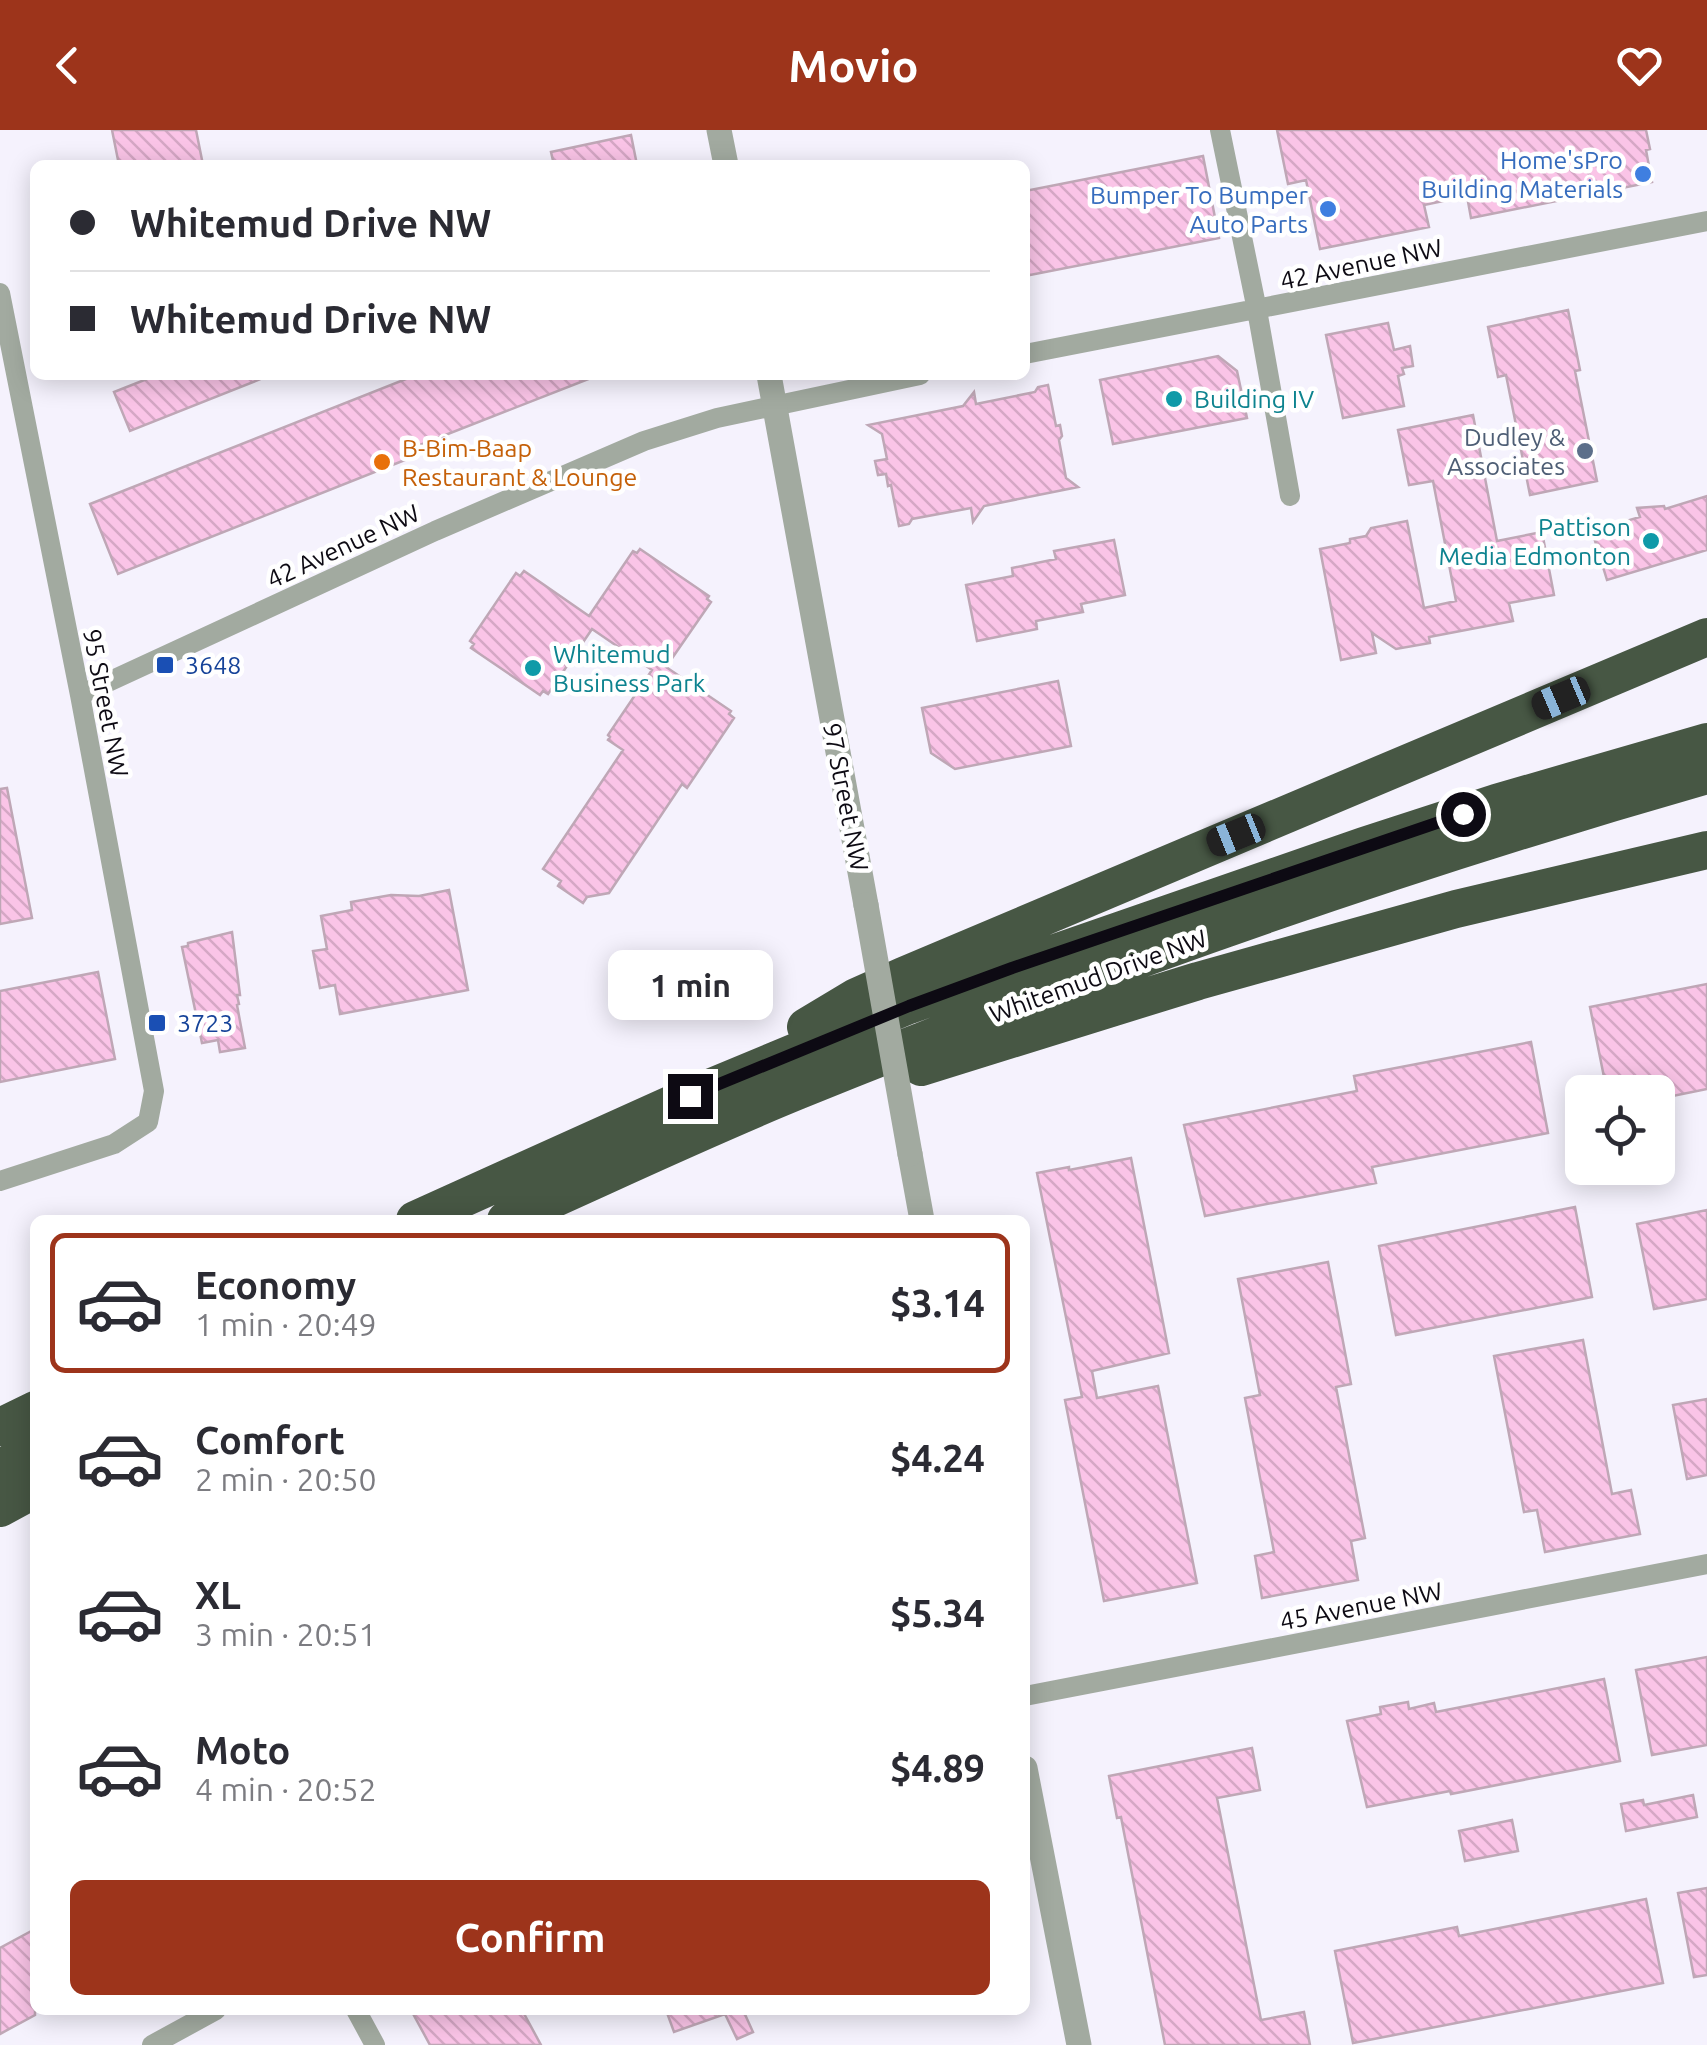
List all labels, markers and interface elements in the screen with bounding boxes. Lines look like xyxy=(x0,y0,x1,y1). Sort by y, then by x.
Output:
icon: back xyxy=(40,38,95,93)
icon: heart xyxy=(1612,38,1667,93)
text: Movio xyxy=(788,40,919,91)
place label: Home'sPro Building Materials xyxy=(1421,146,1623,203)
marker: Home'sPro Building Materials xyxy=(1632,163,1654,185)
place label: Bumper To Bumper Auto Parts xyxy=(1090,181,1309,238)
marker: Bumper To Bumper Auto Parts xyxy=(1317,198,1339,220)
text: Whitemud Drive NW xyxy=(130,202,491,244)
street label: 42 Avenue NW xyxy=(1277,233,1445,295)
text: Whitemud Drive NW xyxy=(130,298,491,340)
place label: Building IV xyxy=(1194,385,1314,413)
marker: Building IV xyxy=(1163,388,1185,410)
place label: Dudley & Associates xyxy=(1447,423,1566,480)
place label: B-Bim-Baap Restaurant & Lounge xyxy=(402,434,637,491)
marker: Dudley & Associates xyxy=(1574,440,1596,462)
marker: B-Bim-Baap Restaurant & Lounge xyxy=(371,451,393,473)
street label: 42 Avenue NW xyxy=(262,498,424,594)
place label: Pattison Media Edmonton xyxy=(1439,513,1631,570)
marker: Pattison Media Edmonton xyxy=(1640,530,1662,552)
street label: 95 Street NW xyxy=(78,627,134,779)
place label: Whitemud Business Park xyxy=(553,640,706,697)
place label: 3648 xyxy=(185,651,241,679)
marker: 3648 xyxy=(154,654,176,676)
marker: Whitemud Business Park xyxy=(522,657,544,679)
car xyxy=(1528,672,1594,724)
street label: 97 Street NW xyxy=(818,721,874,873)
route start xyxy=(1441,792,1486,837)
car xyxy=(1203,810,1269,860)
street label: Whitemud Drive NW xyxy=(986,924,1210,1028)
callout: 1 min xyxy=(608,951,772,1021)
text: 1 min xyxy=(650,967,731,1003)
place label: 3723 xyxy=(177,1009,233,1037)
marker: 3723 xyxy=(146,1012,168,1034)
route end xyxy=(668,1074,713,1119)
map controls xyxy=(1565,1075,1675,1185)
button: locate xyxy=(1565,1075,1675,1185)
icon: car xyxy=(75,1258,165,1348)
text: Economy xyxy=(195,1264,356,1306)
text: $3.14 xyxy=(890,1282,985,1324)
text: 1 min · 20:49 xyxy=(195,1306,377,1342)
icon: car xyxy=(75,1413,165,1503)
text: Comfort xyxy=(195,1419,345,1461)
text: $4.24 xyxy=(890,1437,985,1479)
text: 2 min · 20:50 xyxy=(195,1461,377,1497)
icon: car xyxy=(75,1568,165,1658)
text: XL xyxy=(195,1574,241,1616)
street label: 45 Avenue NW xyxy=(1277,1577,1445,1635)
text: $5.34 xyxy=(890,1592,985,1634)
text: 3 min · 20:51 xyxy=(195,1616,377,1652)
icon: car xyxy=(75,1723,165,1813)
text: Moto xyxy=(195,1729,290,1771)
text: $4.89 xyxy=(890,1747,985,1789)
text: 4 min · 20:52 xyxy=(195,1771,377,1807)
button: Confirm xyxy=(70,1880,990,1995)

